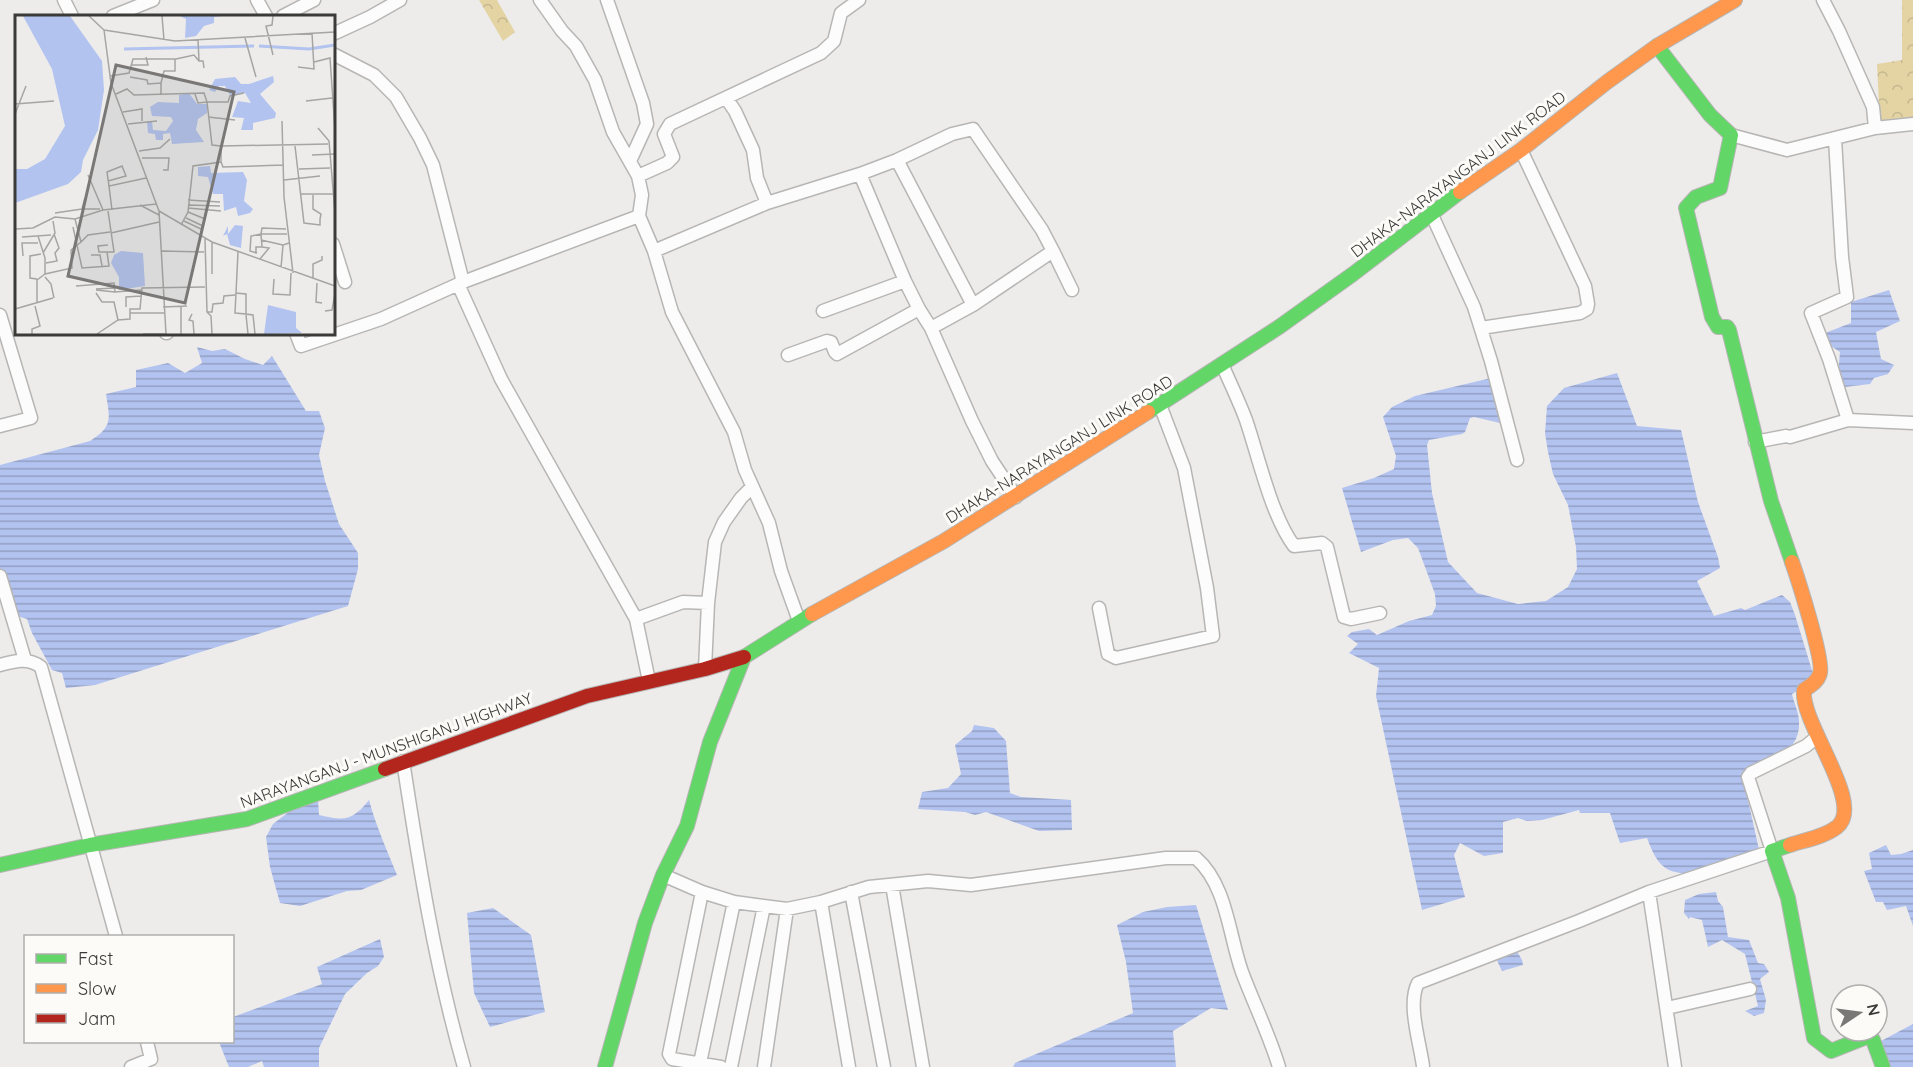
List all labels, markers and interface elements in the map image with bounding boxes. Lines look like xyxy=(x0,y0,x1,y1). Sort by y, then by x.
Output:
inset map xyxy=(15,15,334,334)
street label: DHAKA-NARAYANGANJ LINK ROAD xyxy=(1347,87,1569,261)
street label: DHAKA-NARAYANGANJ LINK ROAD xyxy=(942,371,1176,527)
street label: NARAYANGANJ - MUNSHIGANJ HIGHWAY xyxy=(237,688,535,812)
legend xyxy=(24,935,234,1043)
text: Fast xyxy=(78,947,113,970)
text: Slow xyxy=(78,977,116,1000)
north arrow xyxy=(1829,983,1889,1043)
text: N xyxy=(1863,1002,1885,1018)
text: Jam xyxy=(78,1007,116,1030)

